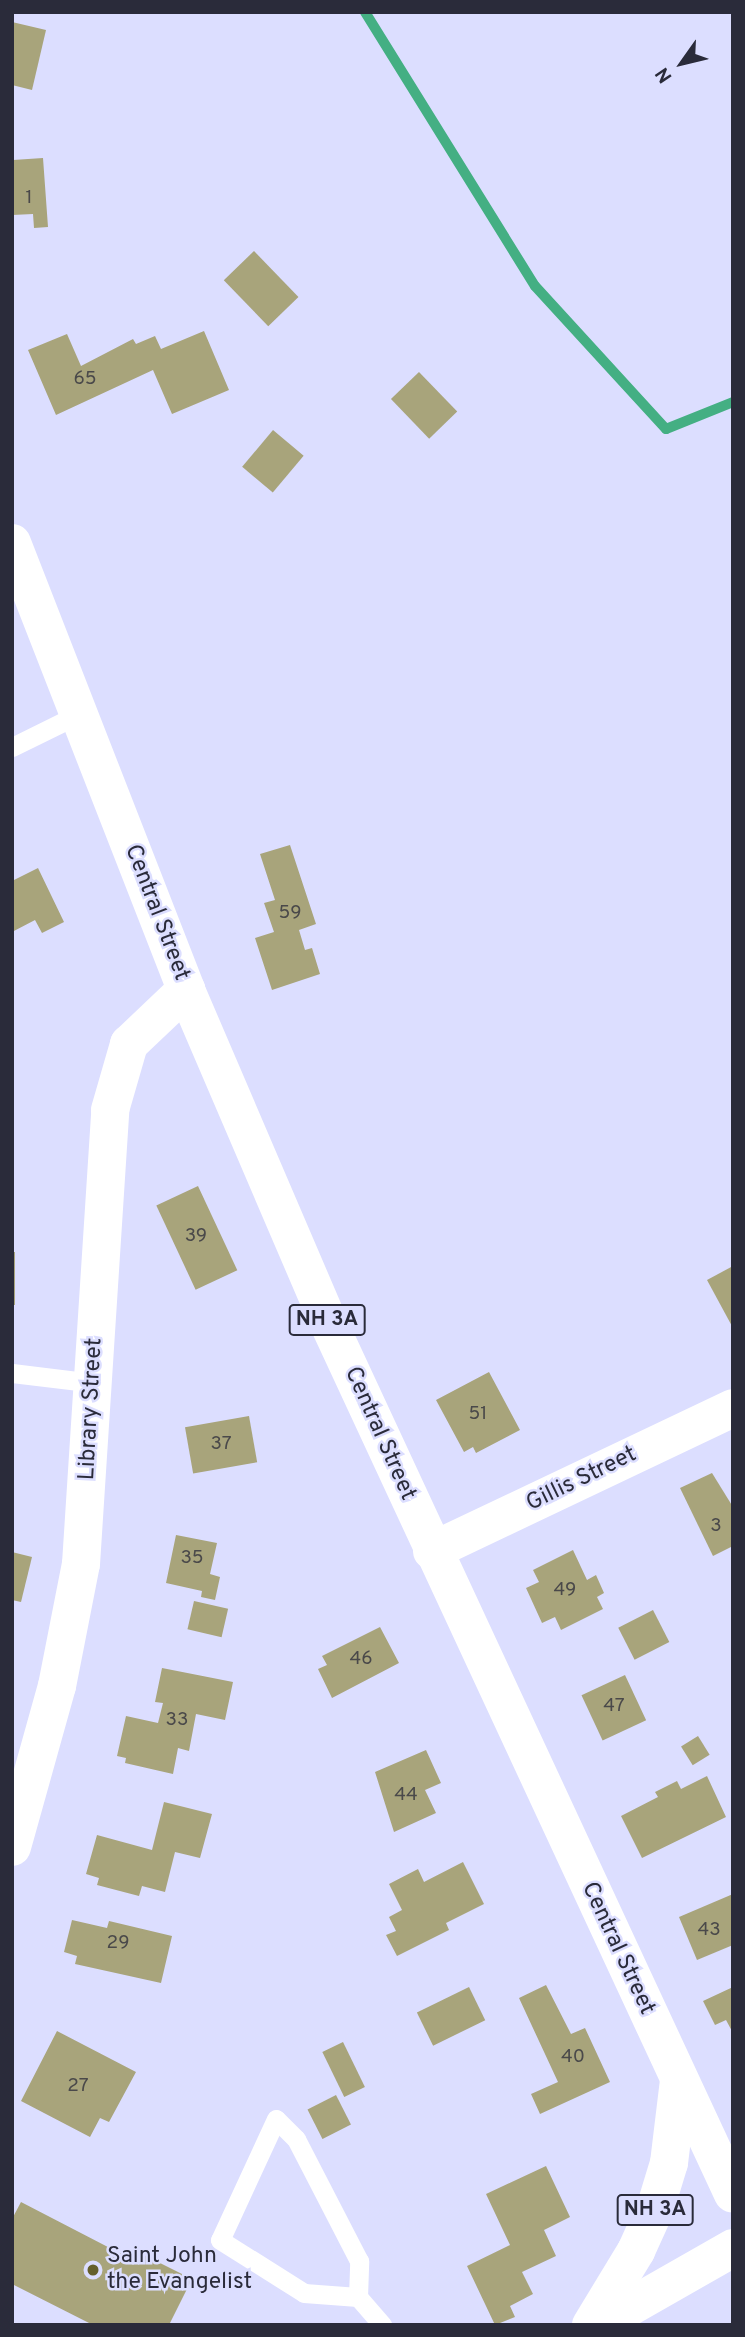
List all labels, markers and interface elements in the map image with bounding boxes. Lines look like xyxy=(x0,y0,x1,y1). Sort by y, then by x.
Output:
north arrow xyxy=(647,28,717,98)
text: N xyxy=(651,62,678,87)
house number: 1 xyxy=(25,188,33,210)
house number: 65 xyxy=(73,369,97,391)
street label: Central Street xyxy=(117,841,195,985)
house number: 59 xyxy=(279,903,301,925)
house number: 39 xyxy=(185,1226,207,1248)
road number: NH 3A xyxy=(288,1302,366,1338)
street label: Library Street xyxy=(74,1337,110,1481)
street label: Central Street xyxy=(337,1363,421,1505)
house number: 51 xyxy=(469,1404,487,1426)
house number: 37 xyxy=(210,1434,232,1456)
street label: Gillis Street xyxy=(522,1441,642,1519)
house number: 3 xyxy=(710,1516,722,1538)
house number: 35 xyxy=(180,1548,204,1570)
house number: 49 xyxy=(554,1580,576,1602)
house number: 46 xyxy=(349,1649,373,1671)
house number: 47 xyxy=(603,1696,625,1718)
house number: 33 xyxy=(166,1710,188,1732)
house number: 44 xyxy=(394,1785,418,1807)
street label: Central Street xyxy=(574,1878,660,2020)
house number: 43 xyxy=(697,1920,721,1942)
house number: 29 xyxy=(107,1933,129,1955)
house number: 40 xyxy=(561,2047,585,2069)
house number: 27 xyxy=(67,2076,89,2098)
road number: NH 3A xyxy=(616,2192,694,2228)
place label: Saint John the Evangelist xyxy=(107,2243,252,2297)
marker: Saint John the Evangelist xyxy=(85,2262,101,2278)

